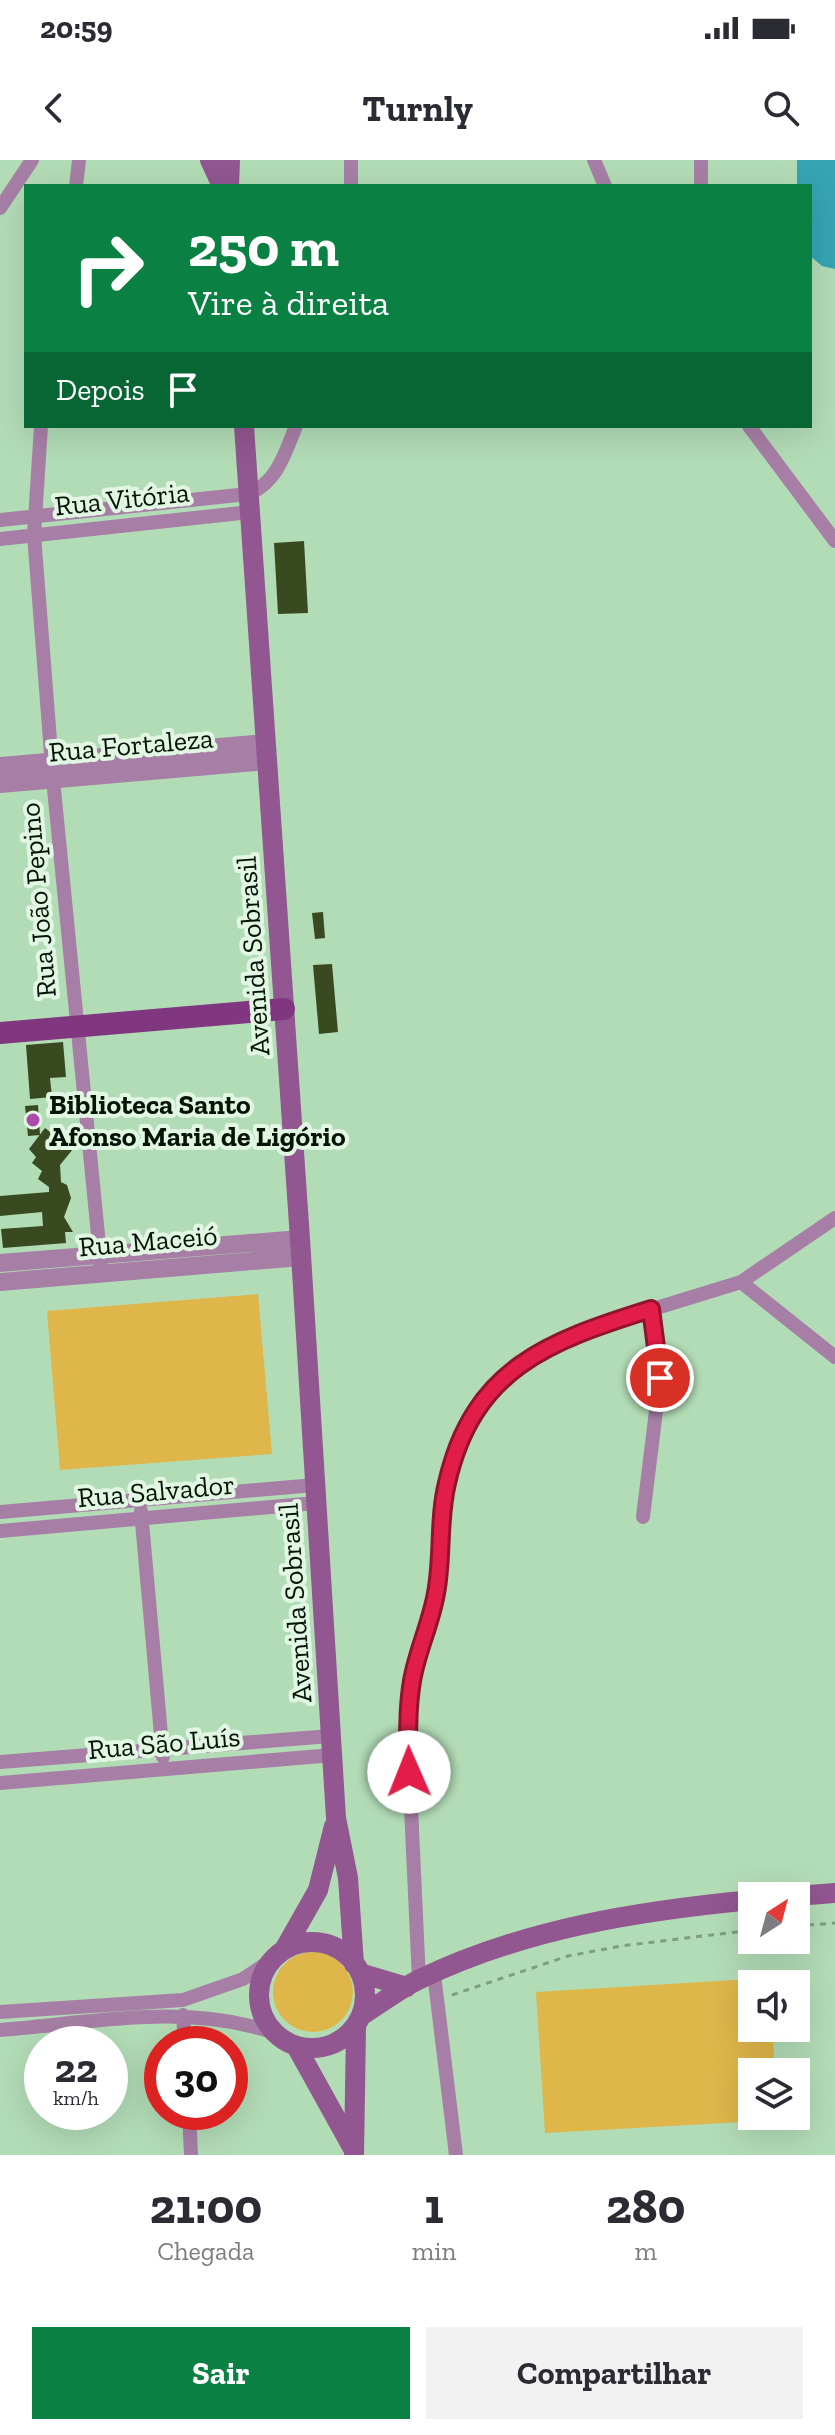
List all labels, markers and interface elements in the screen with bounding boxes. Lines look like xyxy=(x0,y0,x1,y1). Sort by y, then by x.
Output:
text: 20:59 xyxy=(40,10,113,46)
icon: back xyxy=(32,86,76,130)
icon: search xyxy=(759,86,803,130)
text: Turnly xyxy=(362,87,473,130)
text: 250 m xyxy=(188,213,339,280)
icon: right xyxy=(56,216,160,320)
text: Vire à direita xyxy=(188,281,389,324)
icon: arrive xyxy=(161,368,205,412)
text: Depois xyxy=(56,372,145,408)
street label: Rua Vitória xyxy=(53,475,191,522)
street label: Rua Fortaleza xyxy=(47,721,215,769)
street label: Rua João Pepino xyxy=(13,801,63,999)
street label: Avenida Sobrasil xyxy=(230,855,276,1057)
place label: Biblioteca Santo Afonso Maria de Ligório xyxy=(49,1088,346,1153)
marker: Biblioteca Santo Afonso Maria de Ligório xyxy=(24,1111,42,1129)
street label: Rua Maceió xyxy=(77,1219,219,1263)
pin xyxy=(626,1344,694,1412)
icon: arrive xyxy=(638,1356,682,1400)
street label: Rua Salvador xyxy=(76,1468,236,1514)
street label: Avenida Sobrasil xyxy=(272,1502,318,1704)
street label: Rua São Luís xyxy=(86,1720,242,1766)
position arrow xyxy=(367,1730,451,1814)
north arrow xyxy=(738,1882,810,1954)
map controls xyxy=(738,1882,810,2130)
button: sound xyxy=(738,1970,810,2042)
speed limit sign: 30 xyxy=(144,2026,248,2130)
text: 22 xyxy=(55,2044,97,2092)
button: layers xyxy=(738,2058,810,2130)
text: km/h xyxy=(53,2086,99,2110)
text: 21:00 xyxy=(150,2178,262,2235)
text: 1 xyxy=(424,2178,444,2235)
text: 280 xyxy=(606,2178,685,2235)
text: Chegada xyxy=(157,2235,254,2267)
text: min xyxy=(412,2235,456,2267)
text: m xyxy=(634,2235,657,2267)
button: Sair xyxy=(32,2327,410,2419)
button: Compartilhar xyxy=(426,2327,803,2419)

